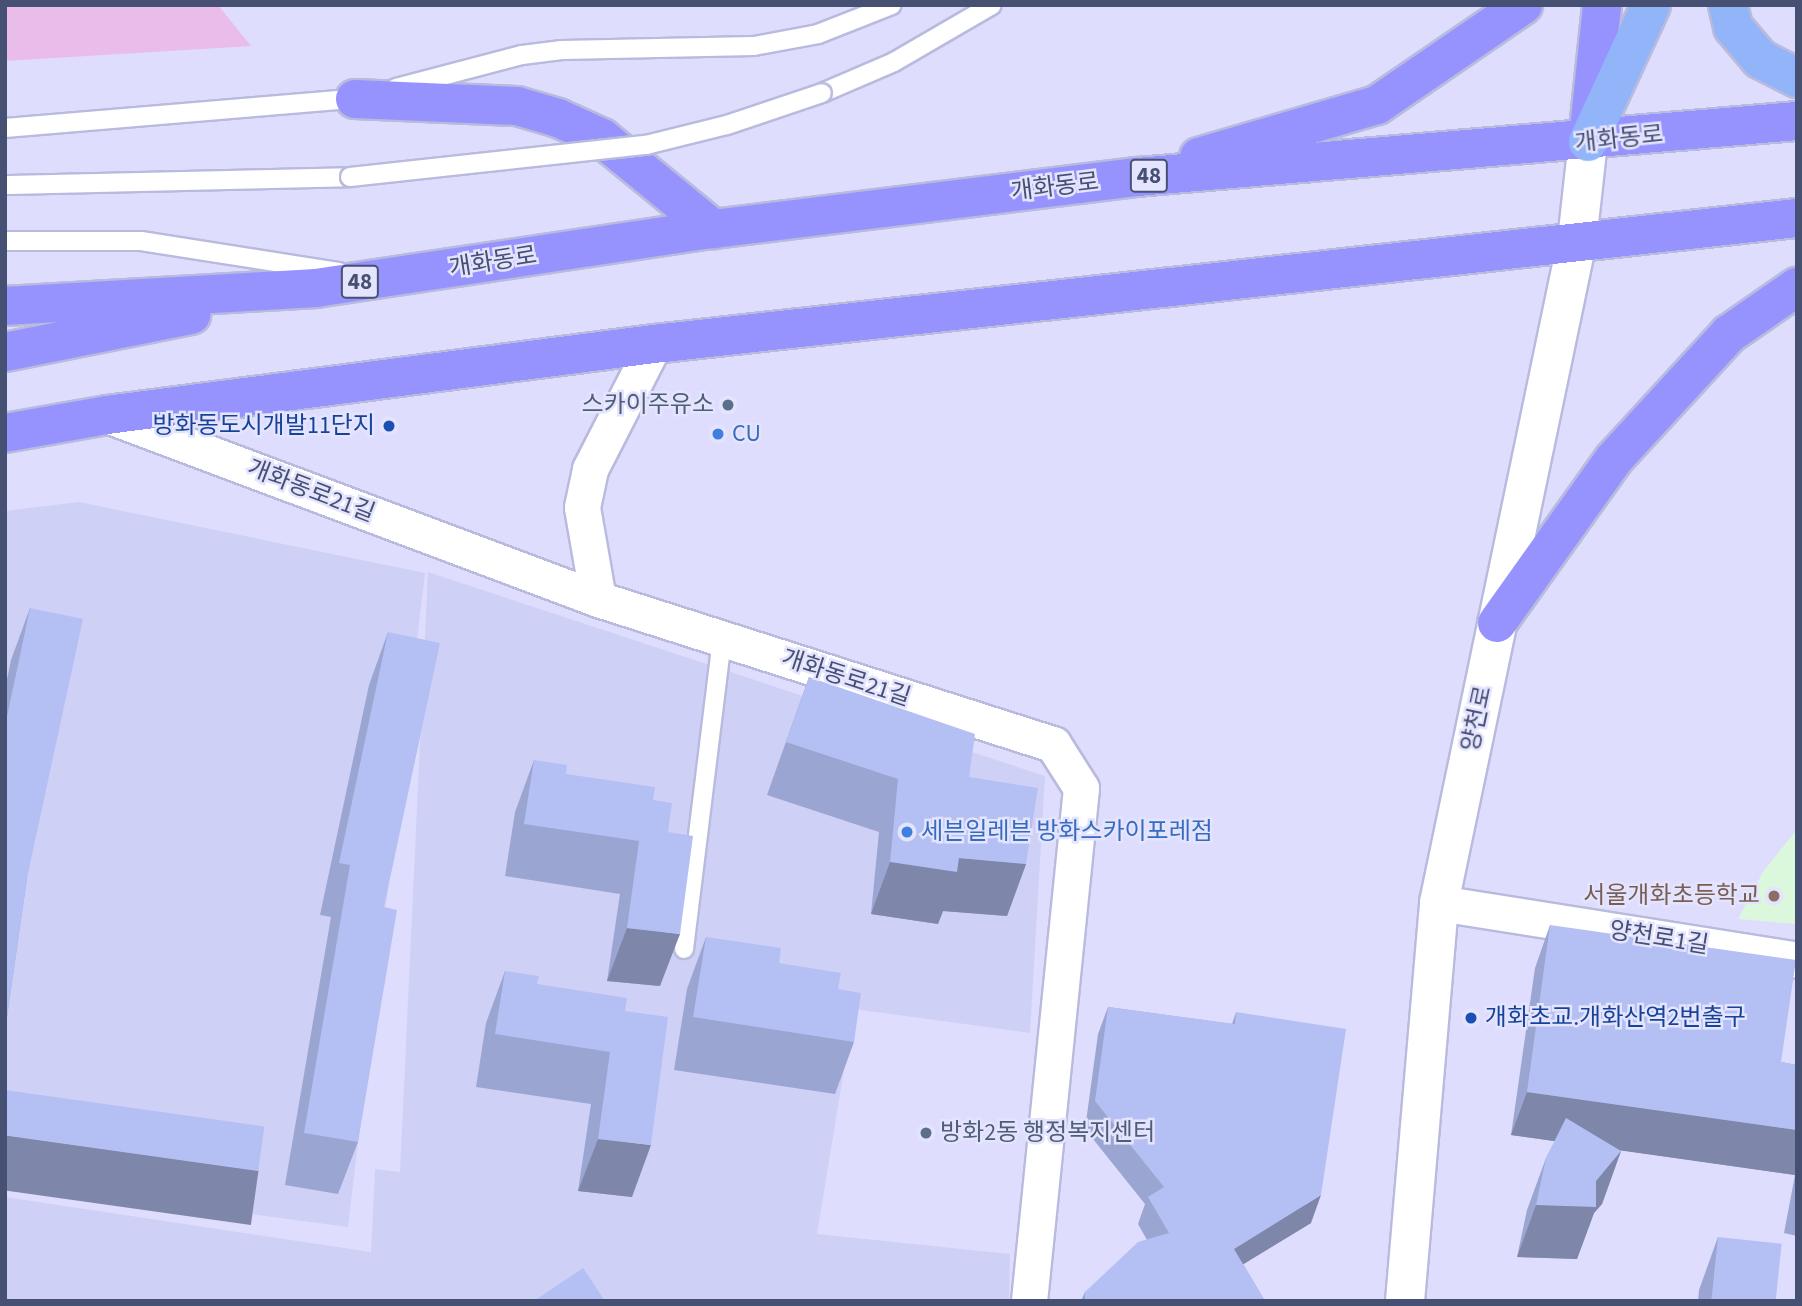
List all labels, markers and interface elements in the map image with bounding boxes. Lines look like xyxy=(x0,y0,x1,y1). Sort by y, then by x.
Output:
street label: 개화동로 xyxy=(1574,120,1664,158)
road number: 48 xyxy=(1130,156,1168,196)
street label: 개화동로 xyxy=(1009,167,1101,207)
street label: 개화동로 xyxy=(447,241,539,283)
road number: 48 xyxy=(341,262,379,302)
place label: 스카이주유소 xyxy=(582,391,714,419)
marker: 스카이주유소 xyxy=(720,397,736,413)
place label: 방화동도시개발11단지 xyxy=(152,412,375,440)
marker: 방화동도시개발11단지 xyxy=(381,418,397,434)
place label: CU xyxy=(732,420,761,448)
marker: CU xyxy=(710,426,726,442)
street label: 개화동로21길 xyxy=(243,453,379,529)
street label: 개화동로21길 xyxy=(778,644,914,712)
street label: 양천로 xyxy=(1456,684,1498,754)
place label: 세븐일레븐 방화스카이포레점 xyxy=(921,818,1213,846)
marker: 세븐일레븐 방화스카이포레점 xyxy=(899,824,915,840)
place label: 서울개화초등학교 xyxy=(1583,882,1760,910)
marker: 서울개화초등학교 xyxy=(1766,888,1782,904)
street label: 양천로1길 xyxy=(1607,916,1711,960)
place label: 개화초교.개화산역2번출구 xyxy=(1485,1004,1746,1032)
marker: 개화초교.개화산역2번출구 xyxy=(1463,1010,1479,1026)
place label: 방화2동 행정복지센터 xyxy=(940,1119,1155,1147)
marker: 방화2동 행정복지센터 xyxy=(918,1125,934,1141)

